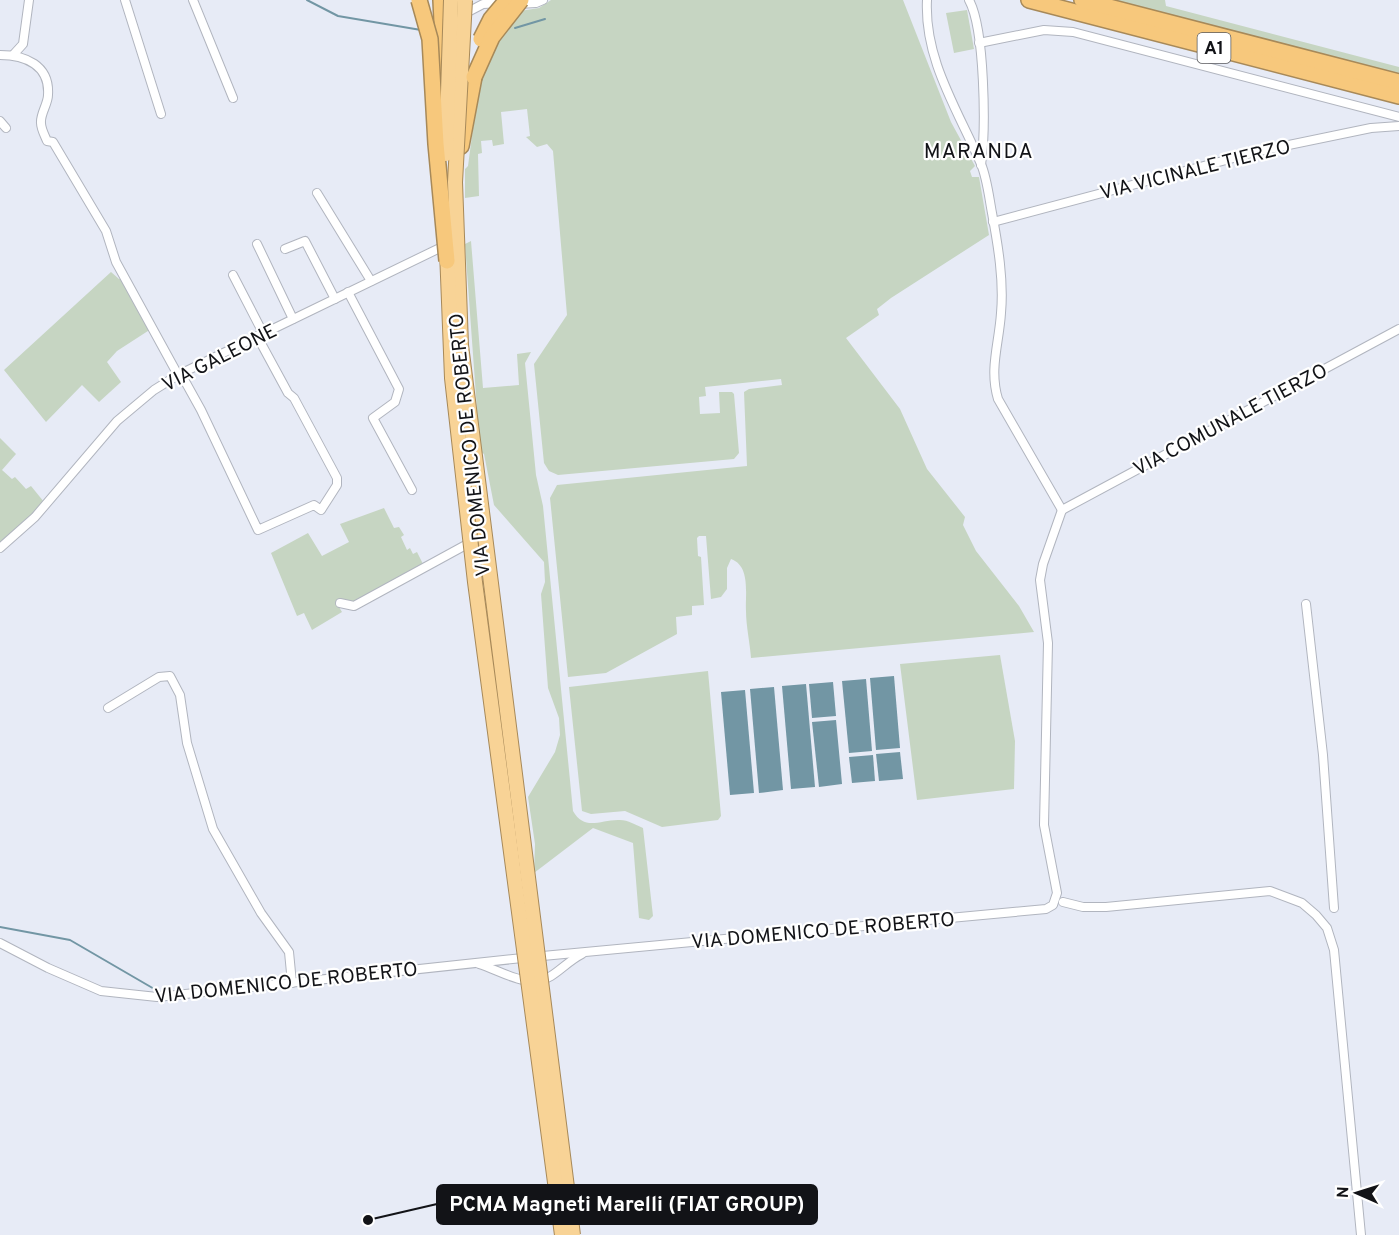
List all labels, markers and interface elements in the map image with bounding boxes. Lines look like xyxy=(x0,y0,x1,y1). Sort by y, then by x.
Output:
road number: A1 xyxy=(1198,33,1230,63)
street label: VIA VICINALE TIERZO xyxy=(1097,135,1294,207)
district label: MARANDA xyxy=(924,139,1034,166)
street label: VIA DOMENICO DE ROBERTO xyxy=(444,312,498,578)
street label: VIA GALEONE xyxy=(158,319,282,399)
street label: VIA COMUNALE TIERZO xyxy=(1129,358,1333,483)
street label: VIA DOMENICO DE ROBERTO xyxy=(690,908,956,956)
street label: VIA DOMENICO DE ROBERTO xyxy=(153,957,419,1011)
north arrow xyxy=(1327,1163,1387,1223)
callout: PCMA Magneti Marelli (FIAT GROUP) xyxy=(437,1185,817,1224)
text: N xyxy=(1334,1186,1354,1199)
text: PCMA Magneti Marelli (FIAT GROUP) xyxy=(449,1192,805,1219)

